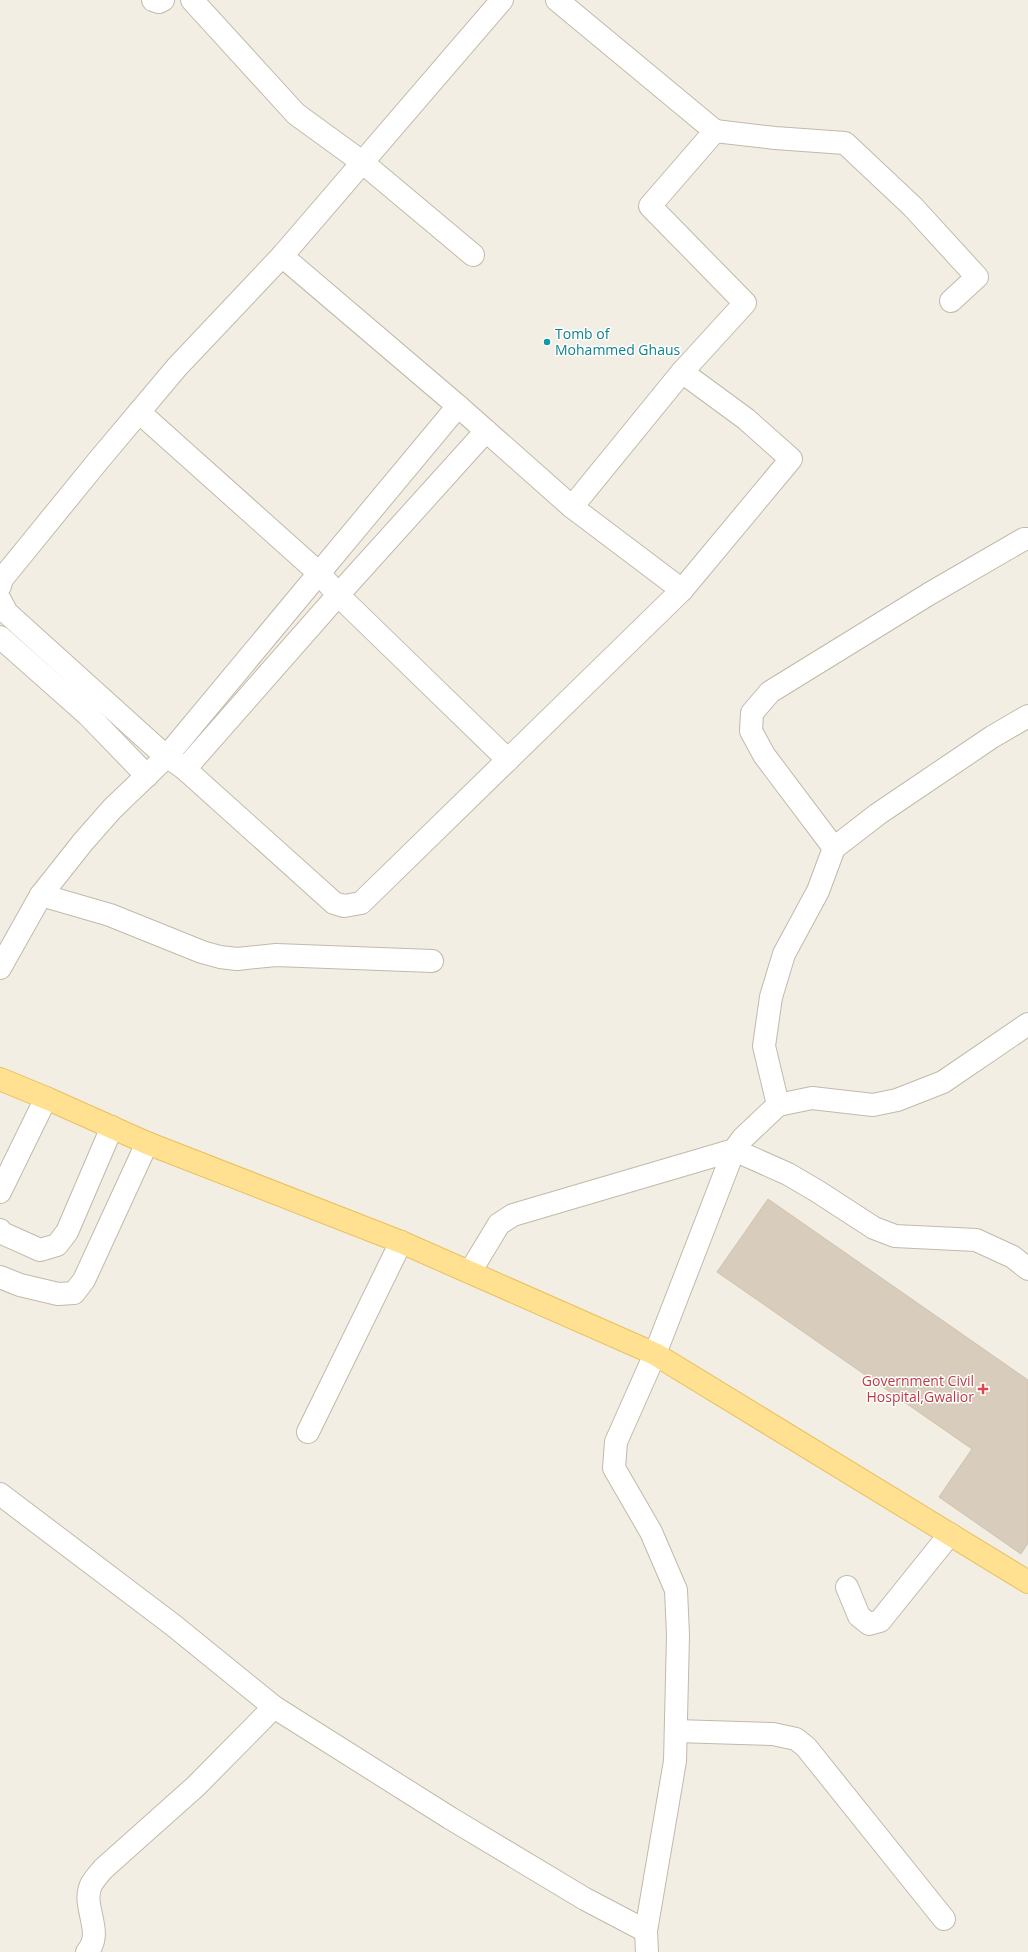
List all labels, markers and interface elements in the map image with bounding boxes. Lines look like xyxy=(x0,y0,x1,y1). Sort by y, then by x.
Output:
place label: Tomb of Mohammed Ghaus xyxy=(555,324,680,359)
marker: Tomb of Mohammed Ghaus xyxy=(542,337,552,347)
place label: Government Civil Hospital,Gwalior xyxy=(862,1371,974,1406)
marker: Government Civil Hospital,Gwalior xyxy=(977,1383,989,1395)

